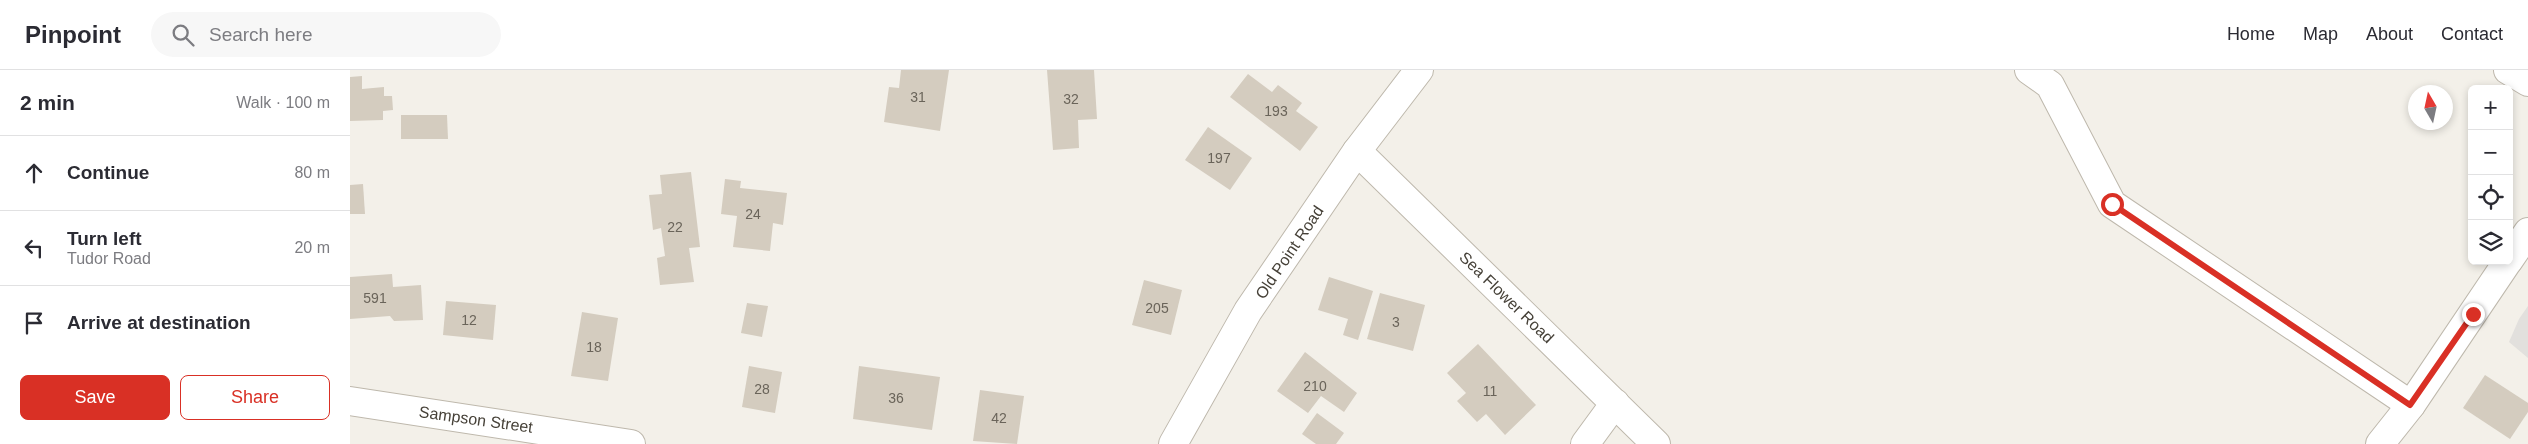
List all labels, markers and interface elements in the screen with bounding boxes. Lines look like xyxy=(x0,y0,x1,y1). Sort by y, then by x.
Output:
search box xyxy=(151,12,501,57)
text: Pinpoint xyxy=(25,21,121,48)
icon: search xyxy=(169,21,197,49)
text: Search here xyxy=(209,24,313,45)
text: Home xyxy=(2227,24,2275,44)
text: Map xyxy=(2303,24,2338,44)
text: About xyxy=(2366,24,2413,44)
text: Contact xyxy=(2441,24,2503,44)
north arrow xyxy=(2408,85,2453,130)
map controls xyxy=(2468,85,2513,265)
button: + xyxy=(2468,85,2513,130)
house number: 31 xyxy=(910,89,926,105)
text: 2 min xyxy=(20,91,75,114)
house number: 32 xyxy=(1063,91,1079,107)
text: Walk · 100 m xyxy=(236,94,330,111)
house number: 193 xyxy=(1264,103,1288,119)
button: − xyxy=(2468,130,2513,175)
house number: 197 xyxy=(1207,150,1231,166)
icon: ahead xyxy=(20,159,48,187)
text: Continue xyxy=(67,162,149,183)
text: 80 m xyxy=(294,164,330,181)
button: locate xyxy=(2468,175,2513,220)
route start xyxy=(2101,193,2124,216)
street label: Old Point Road xyxy=(1252,203,1327,302)
house number: 24 xyxy=(745,206,761,222)
house number: 22 xyxy=(667,219,683,235)
button: layers xyxy=(2468,220,2513,265)
text: Turn left xyxy=(67,228,142,249)
icon: left xyxy=(20,234,48,262)
text: 20 m xyxy=(294,239,330,256)
street label: Sea Flower Road xyxy=(1456,248,1557,346)
text: Tudor Road xyxy=(67,250,151,267)
house number: 591 xyxy=(363,290,387,306)
house number: 205 xyxy=(1145,300,1169,316)
route end xyxy=(2462,303,2485,326)
icon: arrive xyxy=(20,309,48,337)
text: Arrive at destination xyxy=(67,312,251,333)
house number: 12 xyxy=(461,312,477,328)
house number: 3 xyxy=(1392,314,1400,330)
house number: 18 xyxy=(586,339,602,355)
button: Save xyxy=(20,375,170,420)
button: Share xyxy=(180,375,330,420)
house number: 210 xyxy=(1303,378,1327,394)
house number: 28 xyxy=(754,381,770,397)
house number: 11 xyxy=(1483,383,1497,399)
house number: 36 xyxy=(888,390,904,406)
street label: Sampson Street xyxy=(418,403,534,436)
house number: 42 xyxy=(991,410,1007,426)

